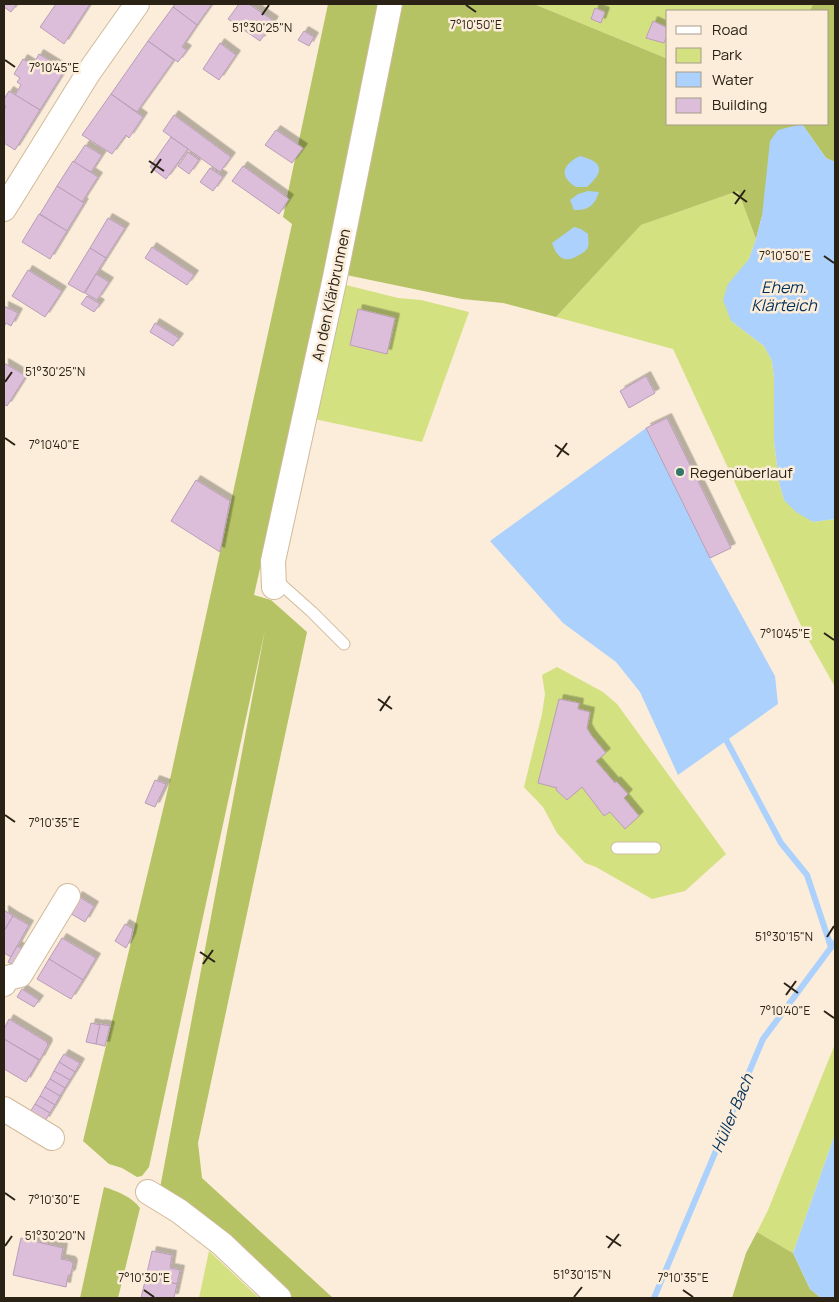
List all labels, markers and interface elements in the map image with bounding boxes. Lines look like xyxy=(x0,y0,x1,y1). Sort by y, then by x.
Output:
legend xyxy=(666,10,829,125)
text: 7°10'50"E xyxy=(450,16,502,33)
text: 51°30'25"N xyxy=(232,19,292,36)
text: Road xyxy=(712,19,748,40)
text: Park xyxy=(712,44,742,65)
text: 7°10'45"E xyxy=(29,59,79,76)
text: Water xyxy=(712,69,754,90)
text: Building xyxy=(712,94,767,115)
street label: An den Klärbrunnen xyxy=(307,227,355,363)
text: 7°10'50"E xyxy=(759,247,811,264)
water label: Ehem. Klärteich xyxy=(751,276,817,316)
text: 51°30'25"N xyxy=(25,363,85,380)
text: 7°10'40"E xyxy=(29,436,79,453)
place label: Regenüberlauf xyxy=(690,462,793,483)
marker: Regenüberlauf xyxy=(674,466,686,478)
text: 7°10'45"E xyxy=(760,625,810,642)
text: 7°10'35"E xyxy=(28,814,80,831)
text: 51°30'15"N xyxy=(755,928,813,945)
text: 7°10'40"E xyxy=(760,1002,810,1019)
water label: Hüller Bach xyxy=(706,1070,759,1156)
text: 7°10'30"E xyxy=(28,1191,80,1208)
text: 51°30'20"N xyxy=(25,1227,85,1244)
text: 51°30'15"N xyxy=(553,1266,611,1283)
text: 7°10'30"E xyxy=(118,1269,170,1286)
text: 7°10'35"E xyxy=(657,1269,709,1286)

